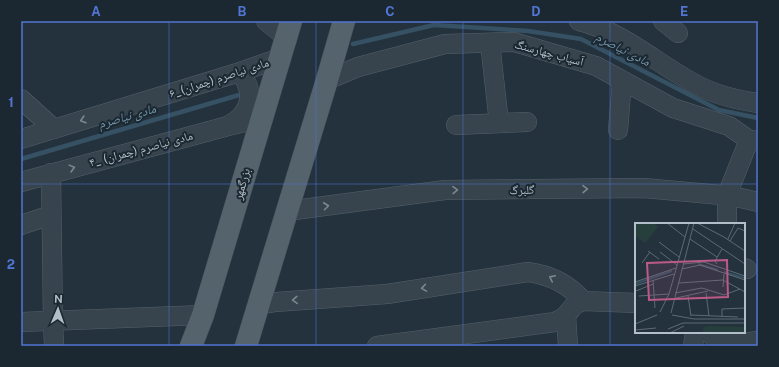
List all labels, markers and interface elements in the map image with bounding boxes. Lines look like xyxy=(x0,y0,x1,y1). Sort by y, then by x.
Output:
text: A xyxy=(91,4,101,19)
text: B xyxy=(238,4,247,19)
text: C xyxy=(385,4,395,19)
text: D xyxy=(531,4,541,19)
text: E xyxy=(680,4,688,19)
water label: مادی نیاصرم xyxy=(593,29,653,70)
street label: آسیاب چهارسنگ xyxy=(513,37,586,70)
street label: ۶_مادی نیاصرم (چمران) xyxy=(167,55,271,102)
text: 1 xyxy=(8,95,14,110)
water label: مادی نیاصرم xyxy=(96,101,158,132)
one-way arrow xyxy=(79,115,86,124)
street label: ۴_ مادی نیاصرم (چمران) xyxy=(88,128,195,171)
one-way arrow xyxy=(68,164,75,173)
street label: بزرگمهر xyxy=(231,167,254,202)
street label: گلبرگ xyxy=(509,183,535,198)
one-way arrow xyxy=(582,185,588,193)
one-way arrow xyxy=(452,186,458,194)
one-way arrow xyxy=(323,202,329,211)
inset map xyxy=(635,223,745,333)
text: 2 xyxy=(7,257,15,272)
one-way arrow xyxy=(549,275,556,283)
one-way arrow xyxy=(421,283,427,292)
north arrow xyxy=(38,289,78,329)
text: N xyxy=(54,293,63,305)
one-way arrow xyxy=(292,296,298,305)

